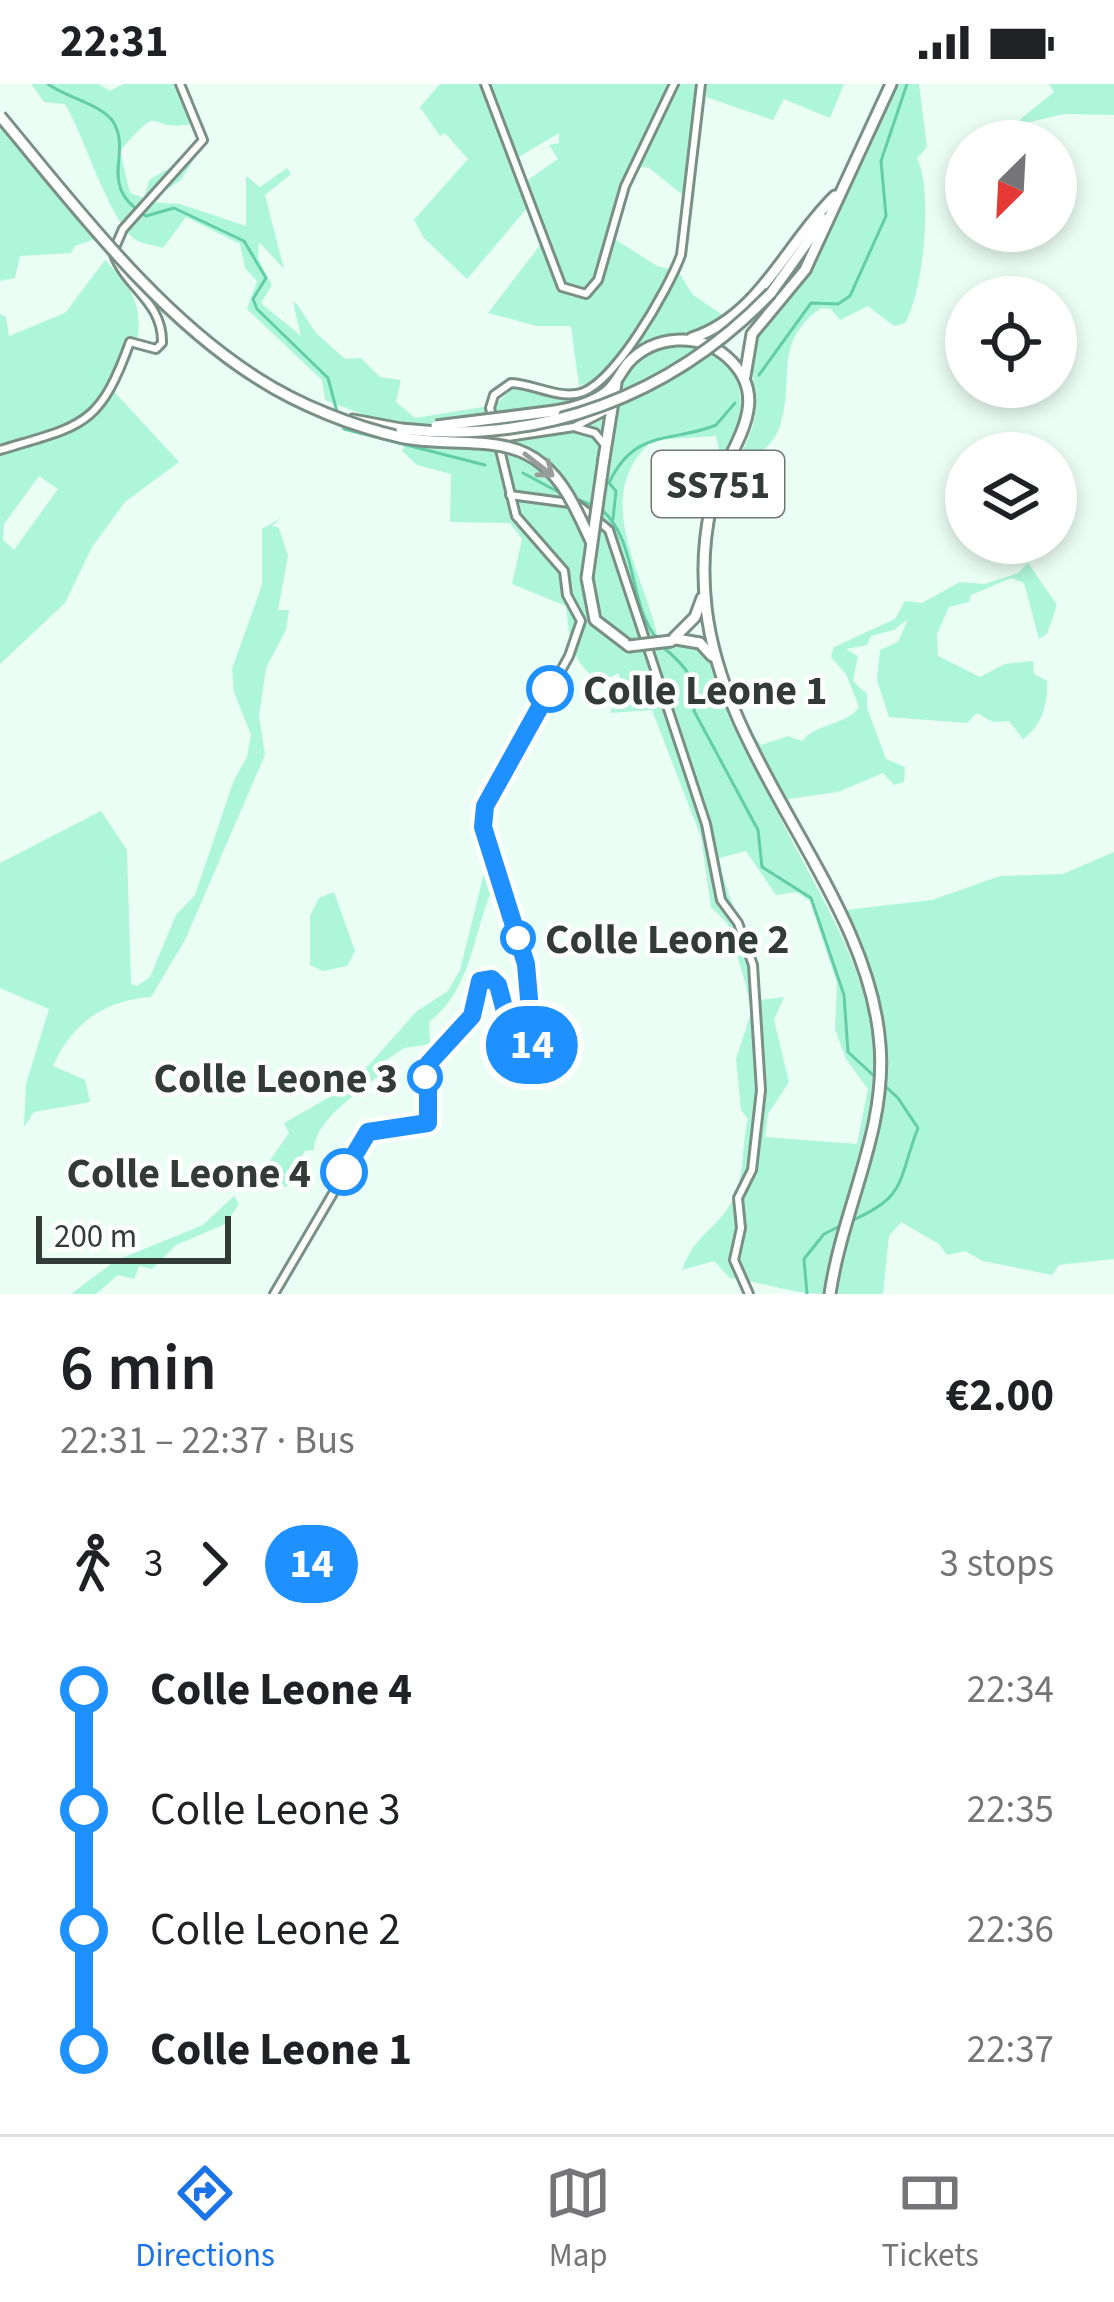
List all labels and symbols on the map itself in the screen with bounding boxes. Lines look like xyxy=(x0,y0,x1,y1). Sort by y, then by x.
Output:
north arrow xyxy=(945,120,1077,252)
one-way arrow xyxy=(522,451,554,477)
road number: SS751 xyxy=(652,451,784,517)
place label: Colle Leone 1 xyxy=(583,661,828,721)
marker: Colle Leone 1 xyxy=(528,667,572,711)
place label: Colle Leone 2 xyxy=(545,910,790,970)
marker: Colle Leone 2 xyxy=(502,922,534,954)
line badge: 14 xyxy=(478,1006,586,1084)
place label: Colle Leone 3 xyxy=(153,1049,398,1109)
marker: Colle Leone 3 xyxy=(409,1061,441,1093)
place label: Colle Leone 4 xyxy=(66,1144,311,1204)
marker: Colle Leone 4 xyxy=(322,1150,366,1194)
scale bar xyxy=(36,1210,231,1263)

